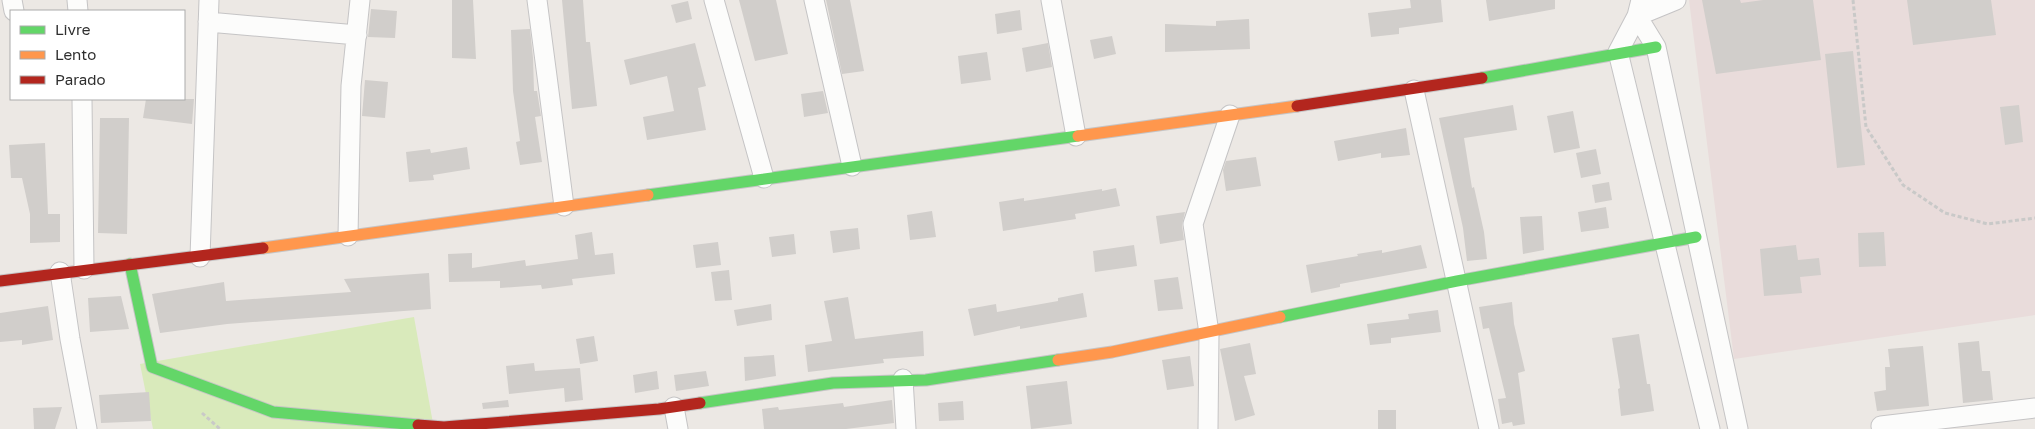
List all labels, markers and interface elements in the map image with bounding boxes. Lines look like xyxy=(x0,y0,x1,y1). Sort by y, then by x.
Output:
legend xyxy=(10,10,185,100)
text: Livre xyxy=(55,20,91,38)
text: Lento xyxy=(55,45,96,63)
text: Parado xyxy=(55,70,106,88)

